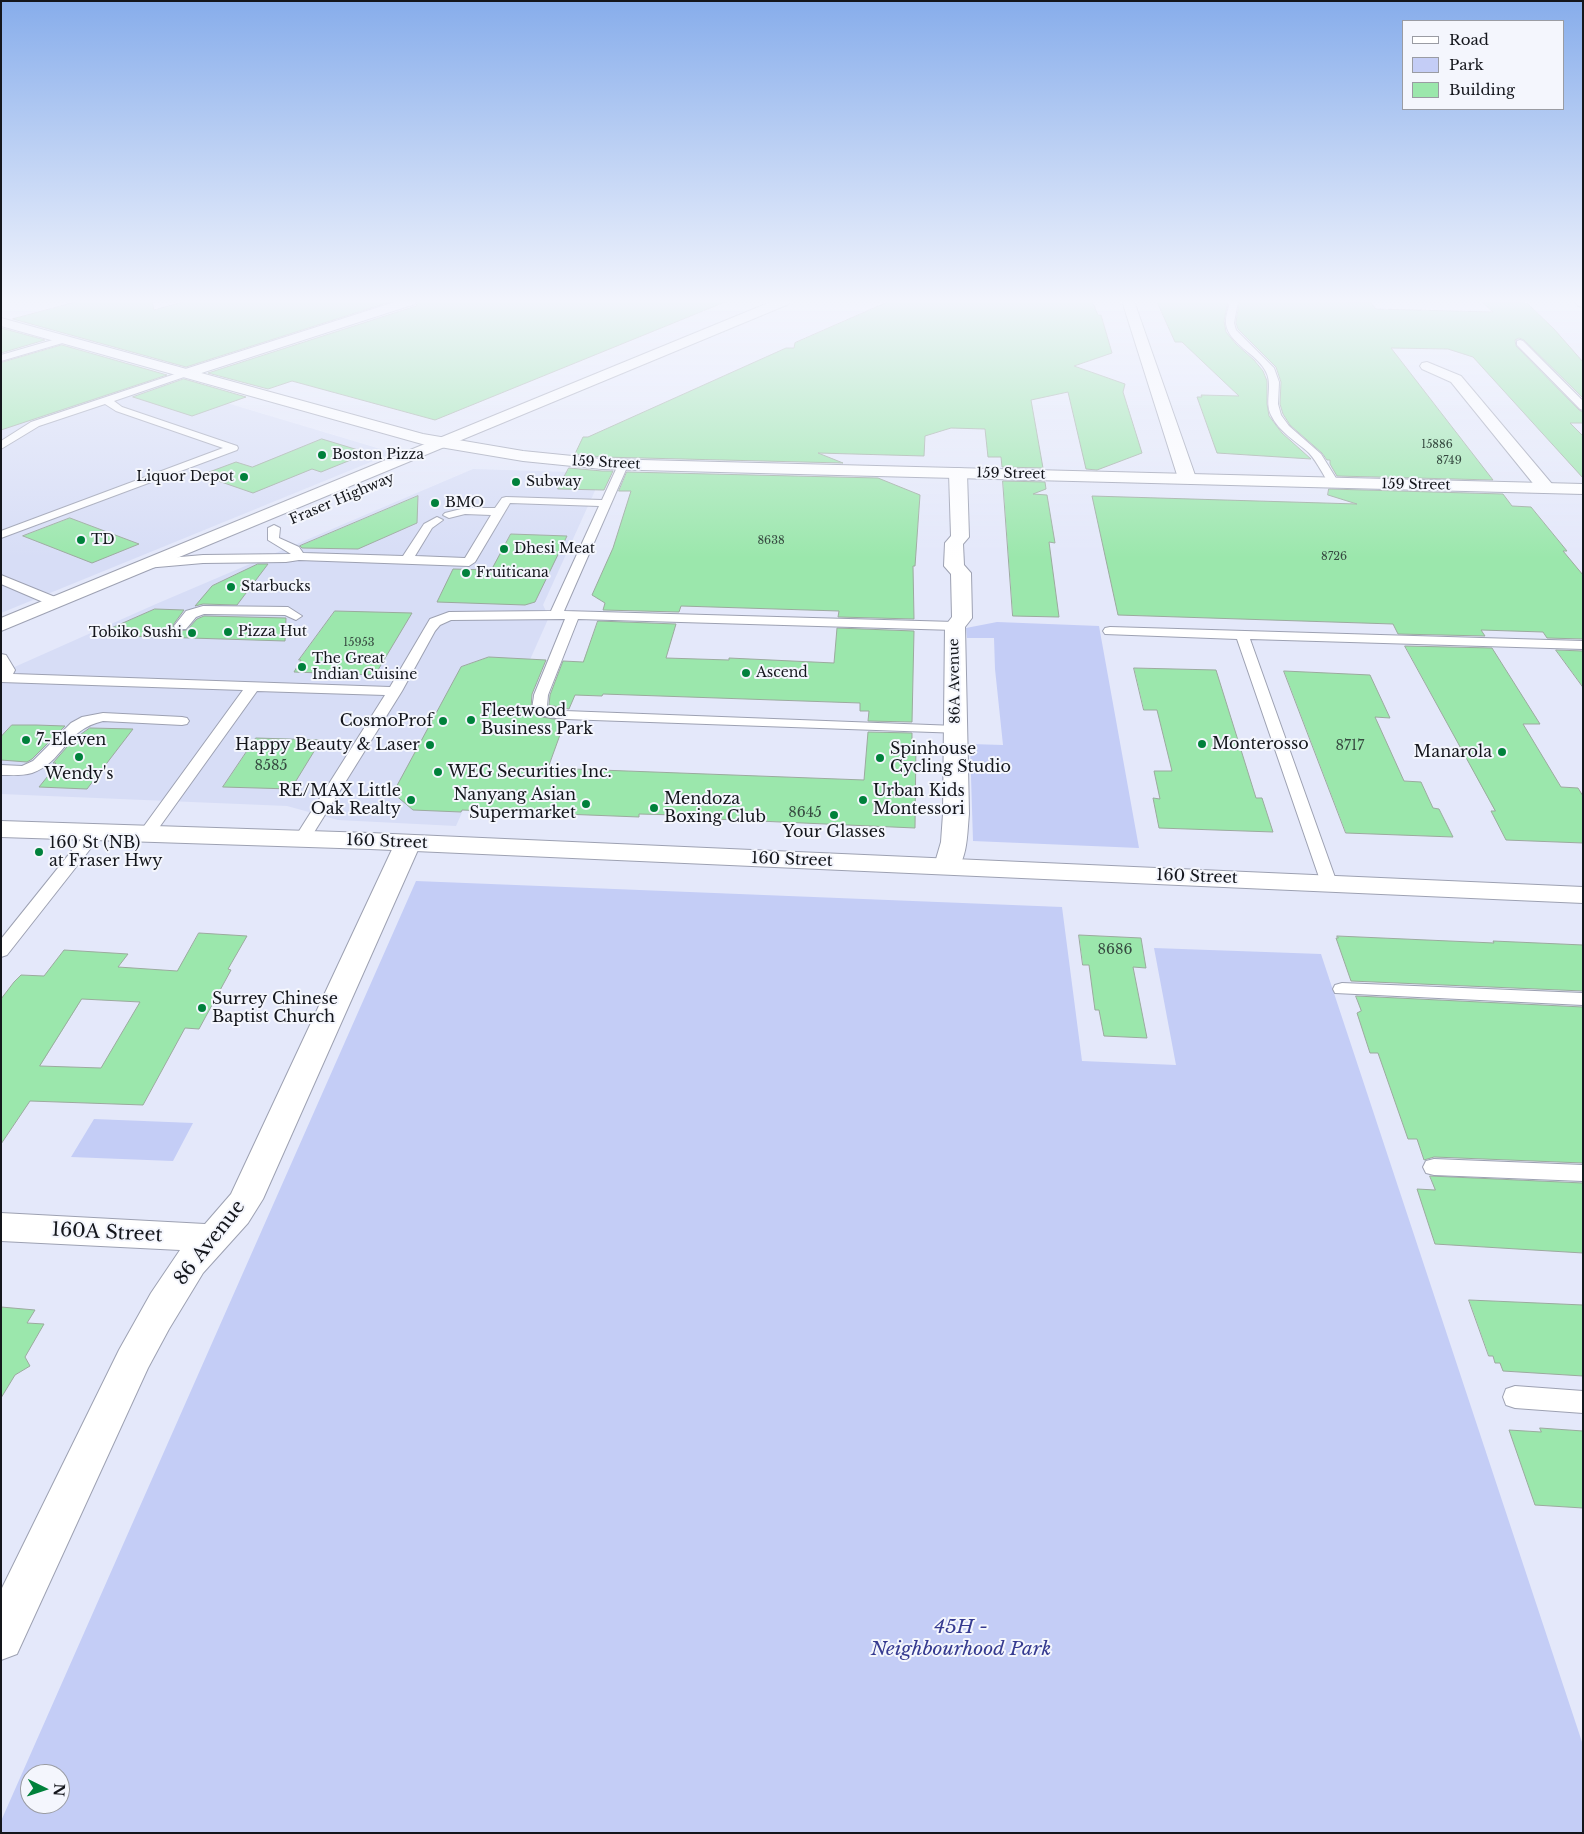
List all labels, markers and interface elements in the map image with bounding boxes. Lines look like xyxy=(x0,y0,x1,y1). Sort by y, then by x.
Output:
legend xyxy=(1402,20,1564,110)
text: Road xyxy=(1449,30,1489,49)
text: Park xyxy=(1449,55,1484,74)
text: Building xyxy=(1449,80,1515,99)
house number: 15886 xyxy=(1421,438,1453,452)
place label: Boston Pizza xyxy=(332,447,424,463)
marker: Boston Pizza xyxy=(316,449,328,461)
street label: 159 Street xyxy=(571,453,641,473)
house number: 8749 xyxy=(1436,454,1462,468)
street label: 159 Street xyxy=(976,465,1046,483)
place label: Liquor Depot xyxy=(136,469,234,485)
street label: Fraser Highway xyxy=(287,469,397,529)
marker: Liquor Depot xyxy=(238,471,250,483)
place label: Subway xyxy=(526,474,582,490)
marker: Subway xyxy=(510,476,522,488)
street label: 159 Street xyxy=(1381,476,1451,494)
place label: BMO xyxy=(445,495,484,511)
marker: BMO xyxy=(429,497,441,509)
place label: TD xyxy=(91,532,115,548)
marker: TD xyxy=(75,534,87,546)
house number: 8638 xyxy=(757,534,785,548)
place label: Dhesi Meat xyxy=(514,541,595,557)
marker: Dhesi Meat xyxy=(498,543,510,555)
house number: 8726 xyxy=(1321,550,1347,564)
place label: Fruiticana xyxy=(476,565,549,581)
marker: Fruiticana xyxy=(460,567,472,579)
place label: Starbucks xyxy=(241,579,311,595)
marker: Starbucks xyxy=(225,581,237,593)
place label: Pizza Hut xyxy=(238,624,307,640)
place label: Tobiko Sushi xyxy=(89,625,182,641)
marker: Pizza Hut xyxy=(222,626,234,638)
marker: Tobiko Sushi xyxy=(186,627,198,639)
house number: 15953 xyxy=(343,636,375,650)
street label: 86A Avenue xyxy=(946,638,964,724)
place label: The Great Indian Cuisine xyxy=(312,651,417,684)
marker: The Great Indian Cuisine xyxy=(296,661,308,673)
place label: Ascend xyxy=(756,665,808,681)
marker: Ascend xyxy=(740,667,752,679)
place label: Fleetwood Business Park xyxy=(481,701,593,739)
place label: CosmoProf xyxy=(340,711,433,731)
marker: Fleetwood Business Park xyxy=(465,714,477,726)
marker: CosmoProf xyxy=(437,715,449,727)
place label: 7-Eleven xyxy=(36,730,106,750)
marker: 7-Eleven xyxy=(20,734,32,746)
place label: Monterosso xyxy=(1212,734,1309,754)
place label: Happy Beauty & Laser xyxy=(235,735,420,755)
marker: Monterosso xyxy=(1196,738,1208,750)
house number: 8717 xyxy=(1336,738,1364,754)
marker: Happy Beauty & Laser xyxy=(424,739,436,751)
place label: Spinhouse Cycling Studio xyxy=(890,739,1011,777)
place label: Manarola xyxy=(1414,742,1492,762)
marker: Manarola xyxy=(1496,746,1508,758)
marker: Wendy's xyxy=(73,751,85,763)
marker: Spinhouse Cycling Studio xyxy=(874,752,886,764)
house number: 8585 xyxy=(255,758,287,774)
place label: WEG Securities Inc. xyxy=(448,762,612,782)
place label: Wendy's xyxy=(44,764,114,784)
marker: WEG Securities Inc. xyxy=(432,766,444,778)
place label: RE/MAX Little Oak Realty xyxy=(278,781,401,819)
place label: Urban Kids Montessori xyxy=(873,781,965,819)
place label: Nanyang Asian Supermarket xyxy=(454,785,576,823)
place label: Mendoza Boxing Club xyxy=(664,789,766,827)
marker: RE/MAX Little Oak Realty xyxy=(405,794,417,806)
marker: Urban Kids Montessori xyxy=(857,794,869,806)
marker: Nanyang Asian Supermarket xyxy=(580,798,592,810)
marker: Mendoza Boxing Club xyxy=(648,802,660,814)
house number: 8645 xyxy=(788,805,822,821)
marker: Your Glasses xyxy=(828,809,840,821)
place label: Your Glasses xyxy=(783,822,885,842)
street label: 160 Street xyxy=(346,831,428,853)
place label: 160 St (NB) at Fraser Hwy xyxy=(49,833,162,871)
marker: 160 St (NB) at Fraser Hwy xyxy=(33,846,45,858)
street label: 160 Street xyxy=(751,849,833,871)
street label: 160 Street xyxy=(1156,866,1238,888)
house number: 8686 xyxy=(1098,942,1132,958)
place label: Surrey Chinese Baptist Church xyxy=(212,989,338,1027)
marker: Surrey Chinese Baptist Church xyxy=(196,1002,208,1014)
street label: 86 Avenue xyxy=(170,1196,250,1290)
street label: 160A Street xyxy=(51,1219,163,1247)
park label: 45H - Neighbourhood Park xyxy=(871,1617,1051,1661)
north arrow xyxy=(20,1764,70,1814)
text: N xyxy=(50,1783,68,1797)

